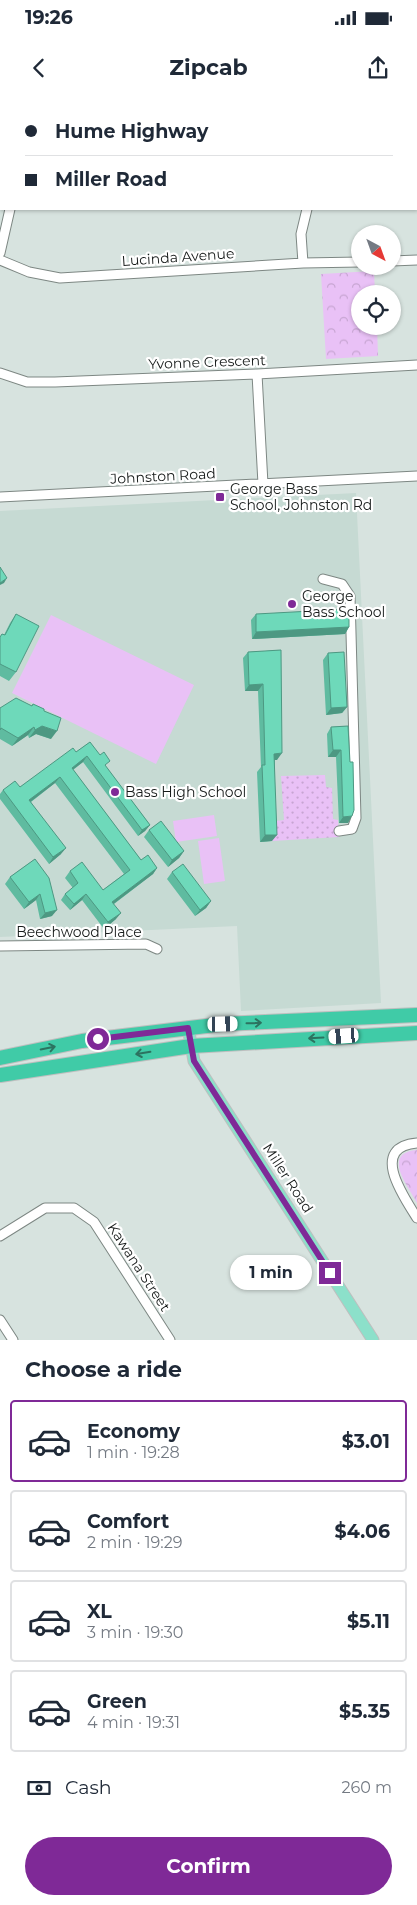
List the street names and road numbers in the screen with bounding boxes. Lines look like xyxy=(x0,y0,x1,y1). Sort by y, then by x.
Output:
street label: Lucinda Avenue xyxy=(121,244,235,270)
street label: Yvonne Crescent xyxy=(148,351,266,373)
street label: Johnston Road xyxy=(109,464,216,488)
street label: Beechwood Place xyxy=(16,923,142,941)
street label: Miller Road xyxy=(259,1140,317,1216)
street label: Kawana Street xyxy=(104,1219,174,1315)

